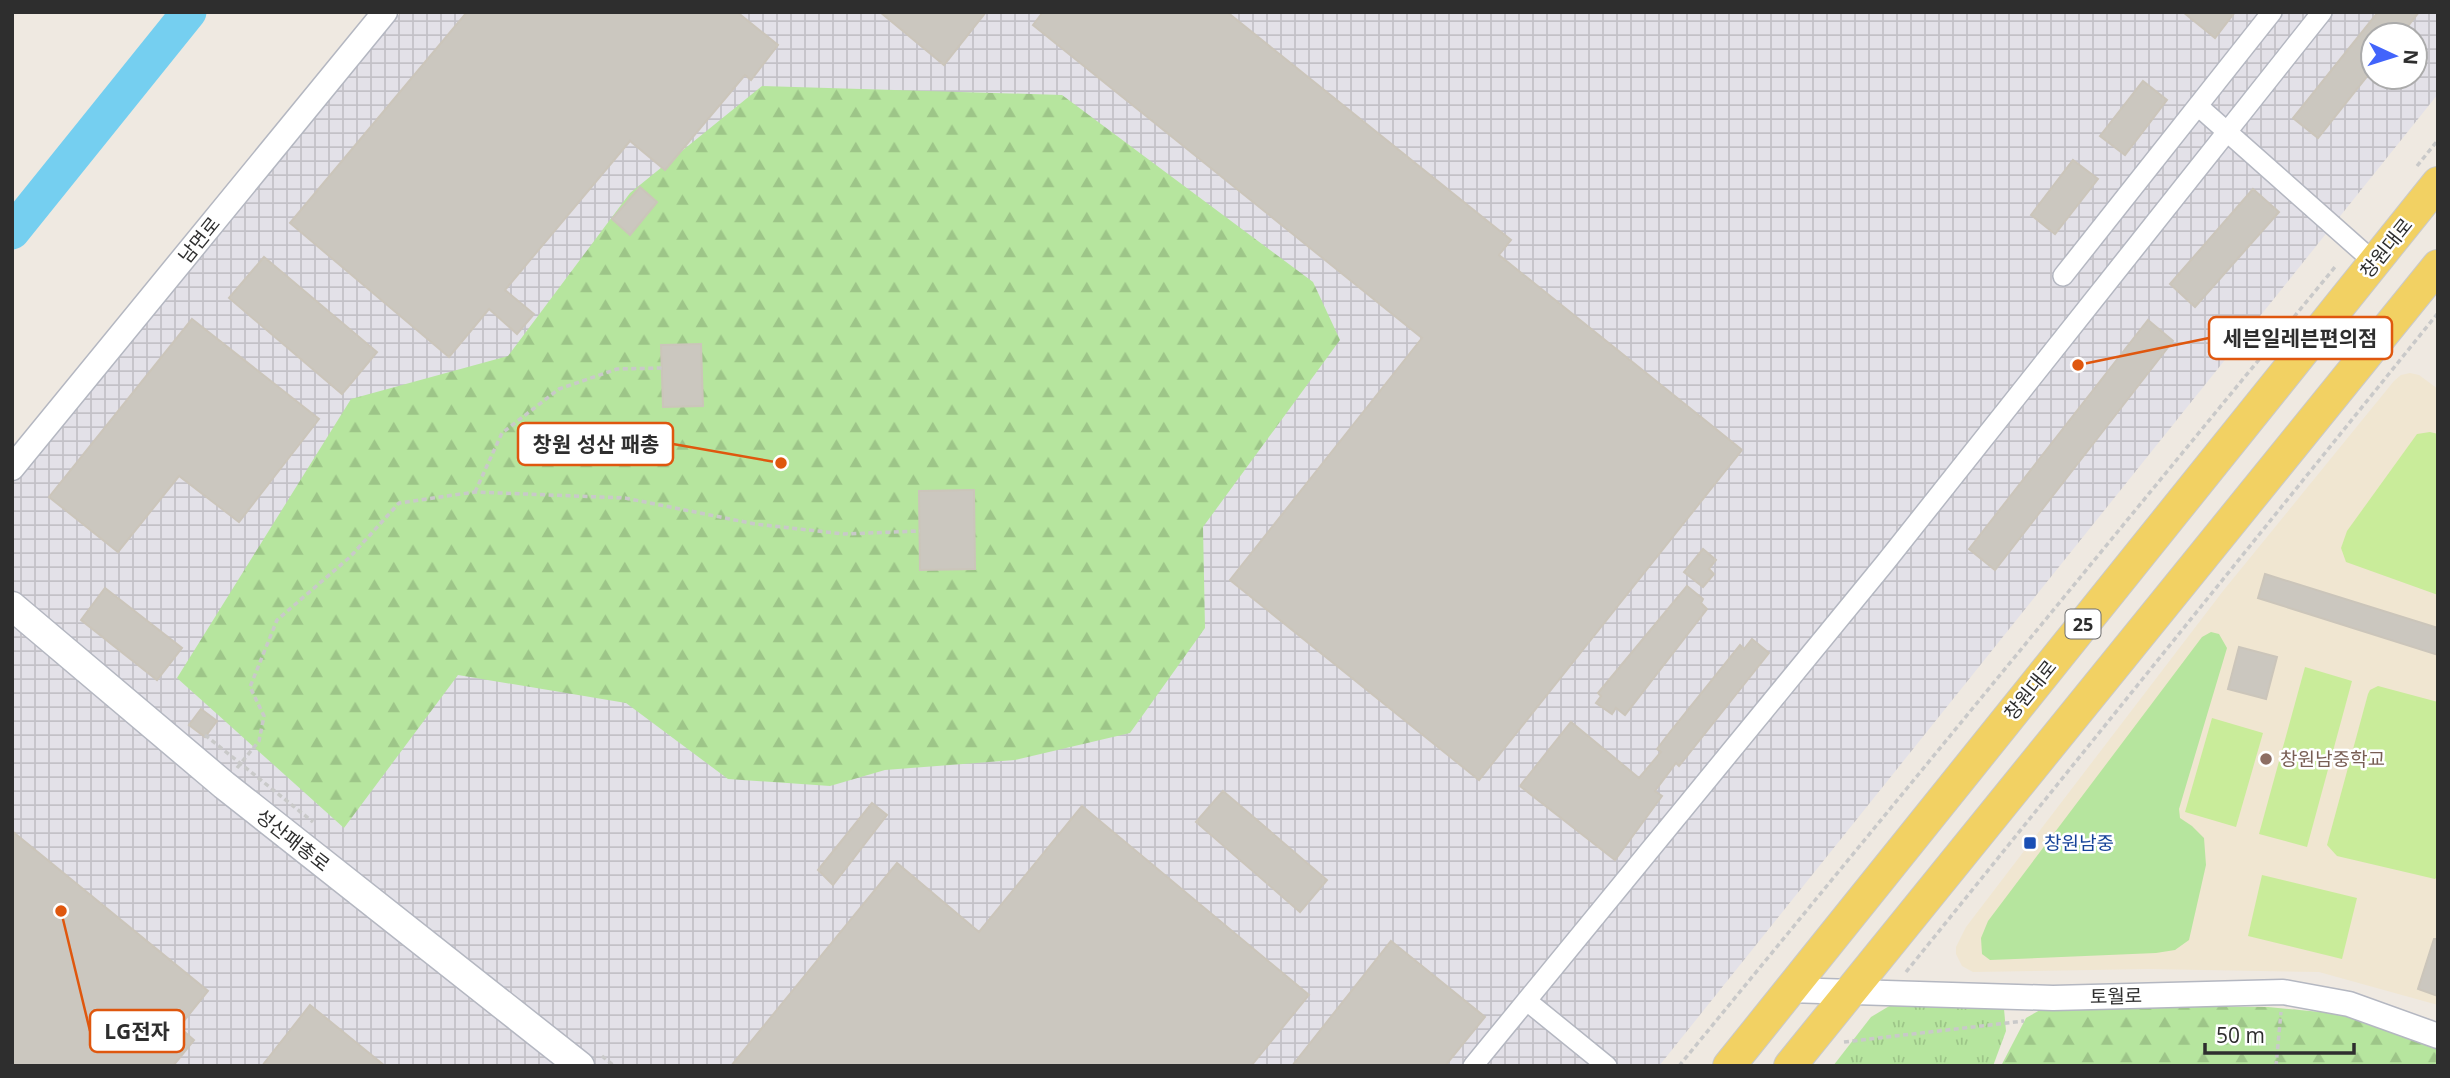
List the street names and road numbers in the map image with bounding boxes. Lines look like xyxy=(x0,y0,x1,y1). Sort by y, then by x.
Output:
street label: 남면로 xyxy=(172,211,226,269)
street label: 창원대로 xyxy=(2354,213,2418,283)
road number: 25 xyxy=(2066,610,2100,638)
street label: 창원대로 xyxy=(1998,655,2062,725)
street label: 성산패총로 xyxy=(251,803,335,877)
street label: 토월로 xyxy=(2090,983,2142,1009)

